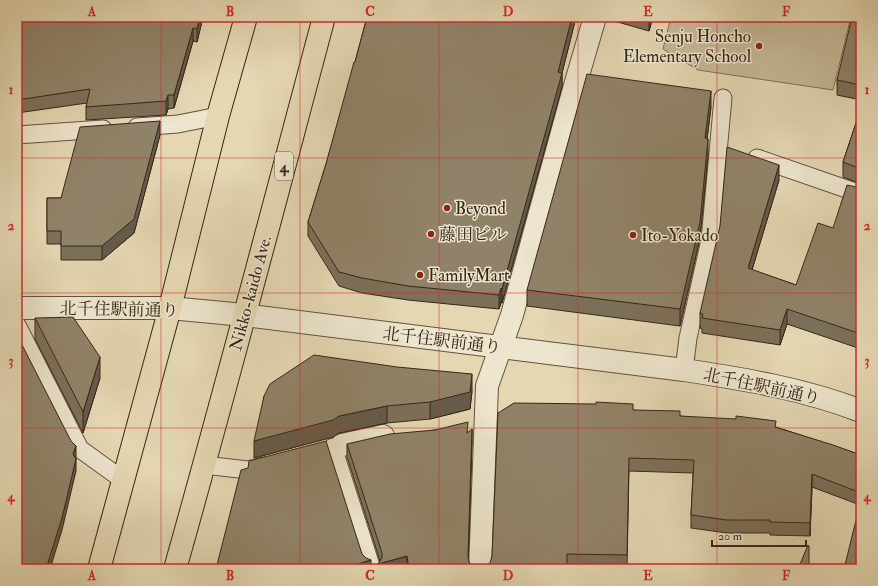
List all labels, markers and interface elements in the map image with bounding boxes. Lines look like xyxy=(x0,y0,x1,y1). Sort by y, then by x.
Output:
text: A xyxy=(87,4,97,20)
text: B xyxy=(226,4,234,20)
text: C xyxy=(365,4,375,20)
text: D xyxy=(503,4,514,20)
text: E xyxy=(643,4,653,20)
text: F xyxy=(782,4,791,20)
place label: Senju Honcho Elementary School xyxy=(623,26,752,68)
marker: Senju Honcho Elementary School xyxy=(754,41,764,51)
text: 1 xyxy=(9,82,14,98)
text: 1 xyxy=(865,82,870,98)
road number: 4 xyxy=(275,152,293,180)
place label: Beyond xyxy=(455,198,507,220)
marker: Beyond xyxy=(442,203,452,213)
text: 2 xyxy=(8,218,15,234)
text: 2 xyxy=(864,218,871,234)
place label: 藤田ビル xyxy=(439,224,507,245)
place label: Ito-Yokado xyxy=(641,225,718,246)
marker: 藤田ビル xyxy=(426,229,436,239)
marker: Ito-Yokado xyxy=(628,230,638,240)
street label: Nikko-kaido Ave. xyxy=(225,233,276,353)
place label: FamilyMart xyxy=(428,265,510,287)
marker: FamilyMart xyxy=(415,270,425,280)
street label: 北千住駅前通り xyxy=(59,298,179,321)
street label: 北千住駅前通り xyxy=(382,323,502,358)
text: 3 xyxy=(9,353,14,369)
text: 3 xyxy=(865,353,870,369)
street label: 北千住駅前通り xyxy=(702,364,822,409)
text: 4 xyxy=(6,489,15,505)
text: 4 xyxy=(862,489,871,505)
scale bar xyxy=(712,522,806,548)
text: 20 m xyxy=(718,529,743,544)
text: A xyxy=(87,568,97,584)
text: B xyxy=(226,568,234,584)
text: C xyxy=(365,568,375,584)
text: D xyxy=(503,568,514,584)
text: E xyxy=(643,568,653,584)
text: F xyxy=(782,568,791,584)

